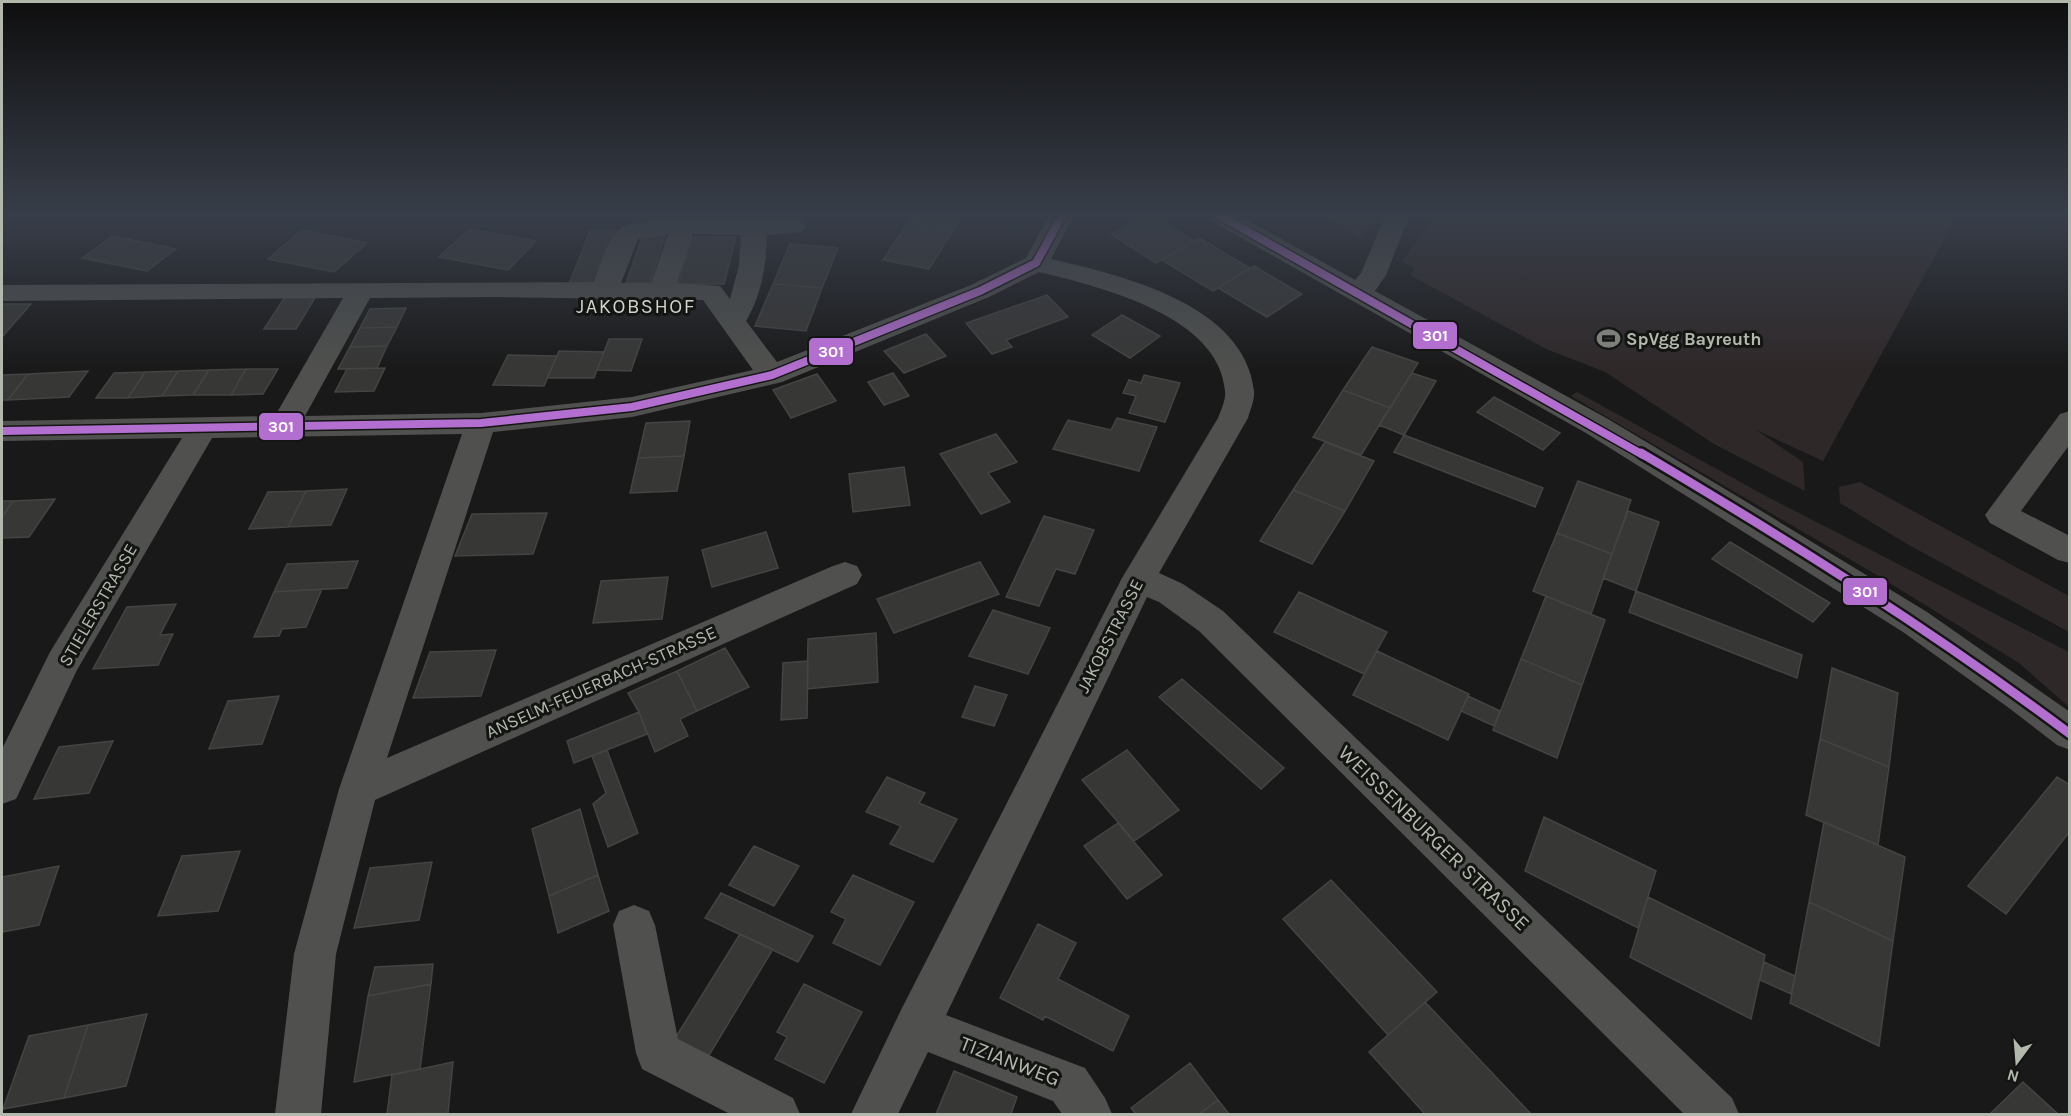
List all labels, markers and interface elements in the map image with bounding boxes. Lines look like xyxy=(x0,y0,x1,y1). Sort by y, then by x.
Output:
district label: JAKOBSHOF xyxy=(576,295,696,318)
line badge: 301 xyxy=(1412,321,1458,350)
text: 301 xyxy=(1422,326,1448,345)
sports icon: SpVgg Bayreuth xyxy=(1595,326,1621,352)
place label: SpVgg Bayreuth xyxy=(1626,328,1761,350)
line badge: 301 xyxy=(808,337,854,366)
text: 301 xyxy=(818,342,844,361)
line badge: 301 xyxy=(258,412,304,441)
text: 301 xyxy=(268,417,294,436)
street label: STIELERSTRASSE xyxy=(54,540,142,670)
street label: JAKOBSTRASSE xyxy=(1072,576,1148,696)
line badge: 301 xyxy=(1842,577,1888,606)
text: 301 xyxy=(1852,582,1878,601)
street label: ANSELM-FEUERBACH-STRASSE xyxy=(482,621,720,743)
street label: WEISSENBURGER STRASSE xyxy=(1334,740,1534,936)
street label: TIZIANWEG xyxy=(957,1031,1063,1091)
north arrow xyxy=(1987,1032,2047,1092)
text: N xyxy=(2005,1065,2021,1087)

